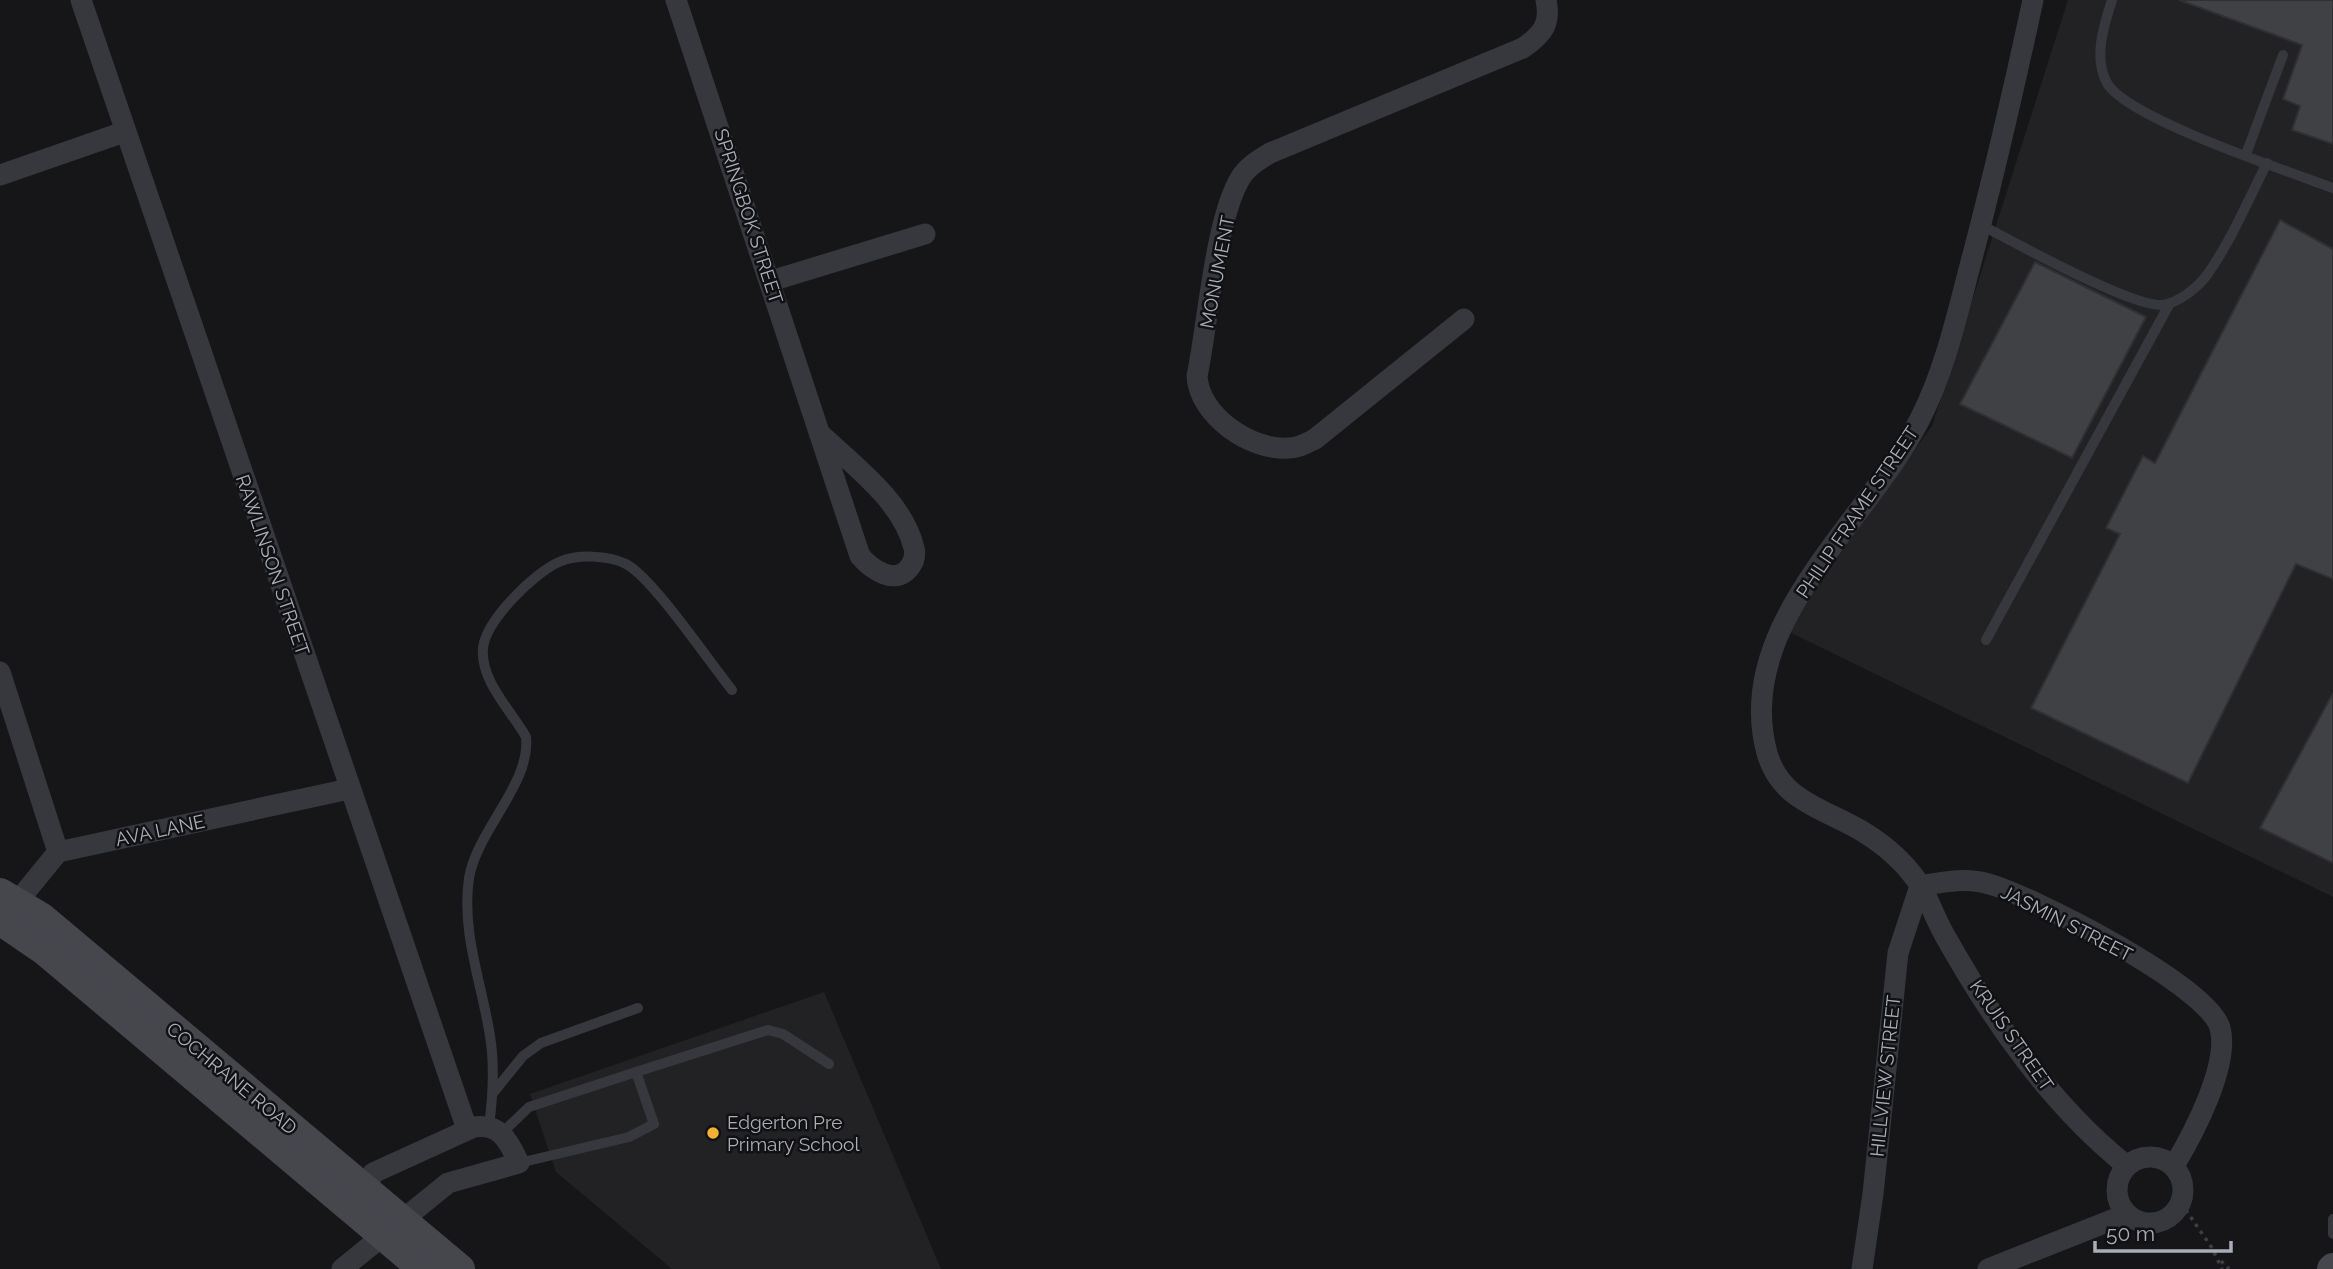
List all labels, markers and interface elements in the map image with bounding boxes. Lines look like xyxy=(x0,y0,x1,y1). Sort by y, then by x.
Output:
street label: SPRINGBOK STREET xyxy=(710,126,788,307)
street label: MONUMENT xyxy=(1195,213,1239,330)
street label: PHILIP FRAME STREET xyxy=(1791,422,1923,602)
street label: RAWLINSON STREET xyxy=(232,472,314,659)
street label: AVA LANE xyxy=(113,810,207,850)
street label: JASMIN STREET xyxy=(1998,880,2137,966)
street label: KRUIS STREET xyxy=(1966,975,2059,1095)
street label: HILLVIEW STREET xyxy=(1866,994,1904,1158)
street label: COCHRANE ROAD xyxy=(162,1017,302,1139)
place label: Edgerton Pre Primary School xyxy=(727,1111,860,1155)
marker: Edgerton Pre Primary School xyxy=(705,1125,721,1141)
scale bar xyxy=(2095,1210,2232,1254)
text: 50 m xyxy=(2106,1221,2155,1246)

